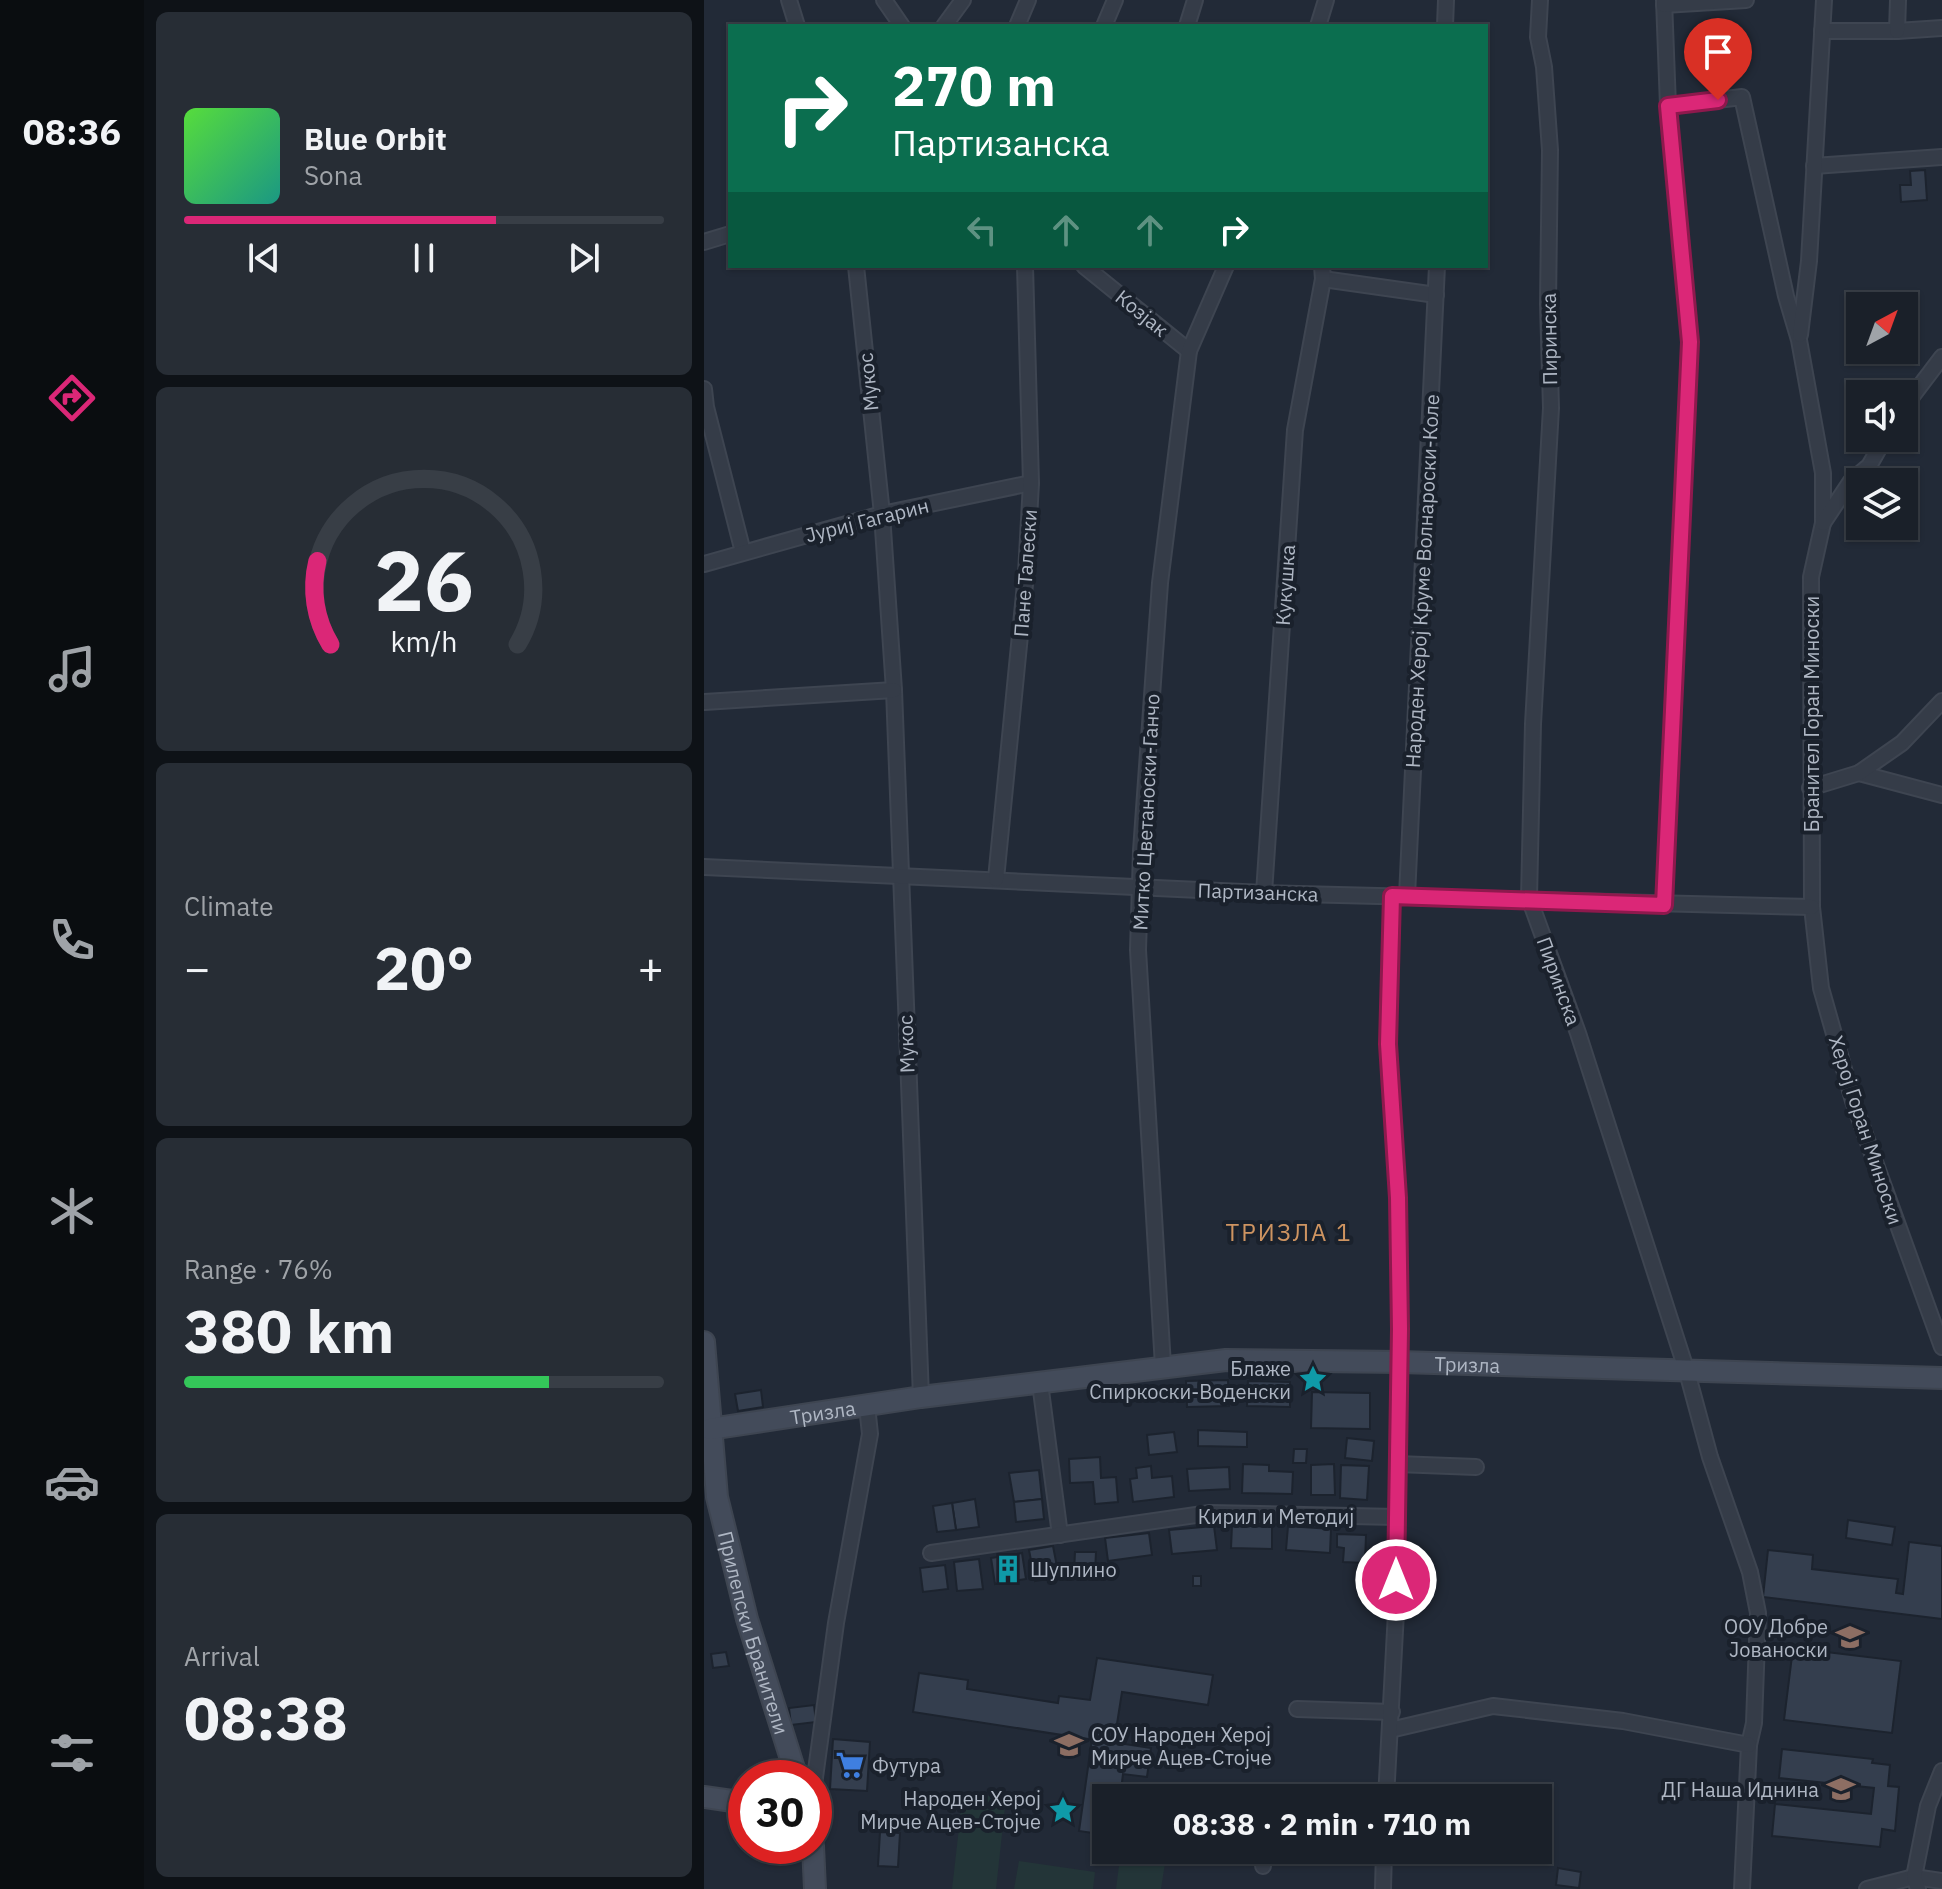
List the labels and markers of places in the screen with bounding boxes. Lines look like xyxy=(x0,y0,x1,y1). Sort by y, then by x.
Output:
pin xyxy=(1684,18,1752,100)
place label: Блаже Спиркоски-Воденски xyxy=(1089,1355,1291,1405)
place icon: Блаже Спиркоски-Воденски xyxy=(1298,1364,1328,1394)
building icon: Шуплино xyxy=(993,1554,1023,1584)
place label: Шуплино xyxy=(1030,1556,1117,1583)
place label: ООУ Добре Јованоски xyxy=(1724,1613,1828,1663)
school or university icon: ООУ Добре Јованоски xyxy=(1835,1622,1865,1652)
place label: СОУ Народен Херој Мирче Ацев-Стојче xyxy=(1091,1721,1272,1771)
school or university icon: СОУ Народен Херој Мирче Ацев-Стојче xyxy=(1054,1730,1084,1760)
supermarket icon: Футура xyxy=(835,1750,865,1780)
place label: Футура xyxy=(872,1752,941,1779)
school or university icon: ДГ Наша Иднина xyxy=(1826,1774,1856,1804)
place label: ДГ Наша Иднина xyxy=(1662,1776,1819,1803)
place label: Народен Херој Мирче Ацев-Стојче xyxy=(860,1785,1041,1835)
place icon: Народен Херој Мирче Ацев-Стојче xyxy=(1048,1795,1078,1825)

